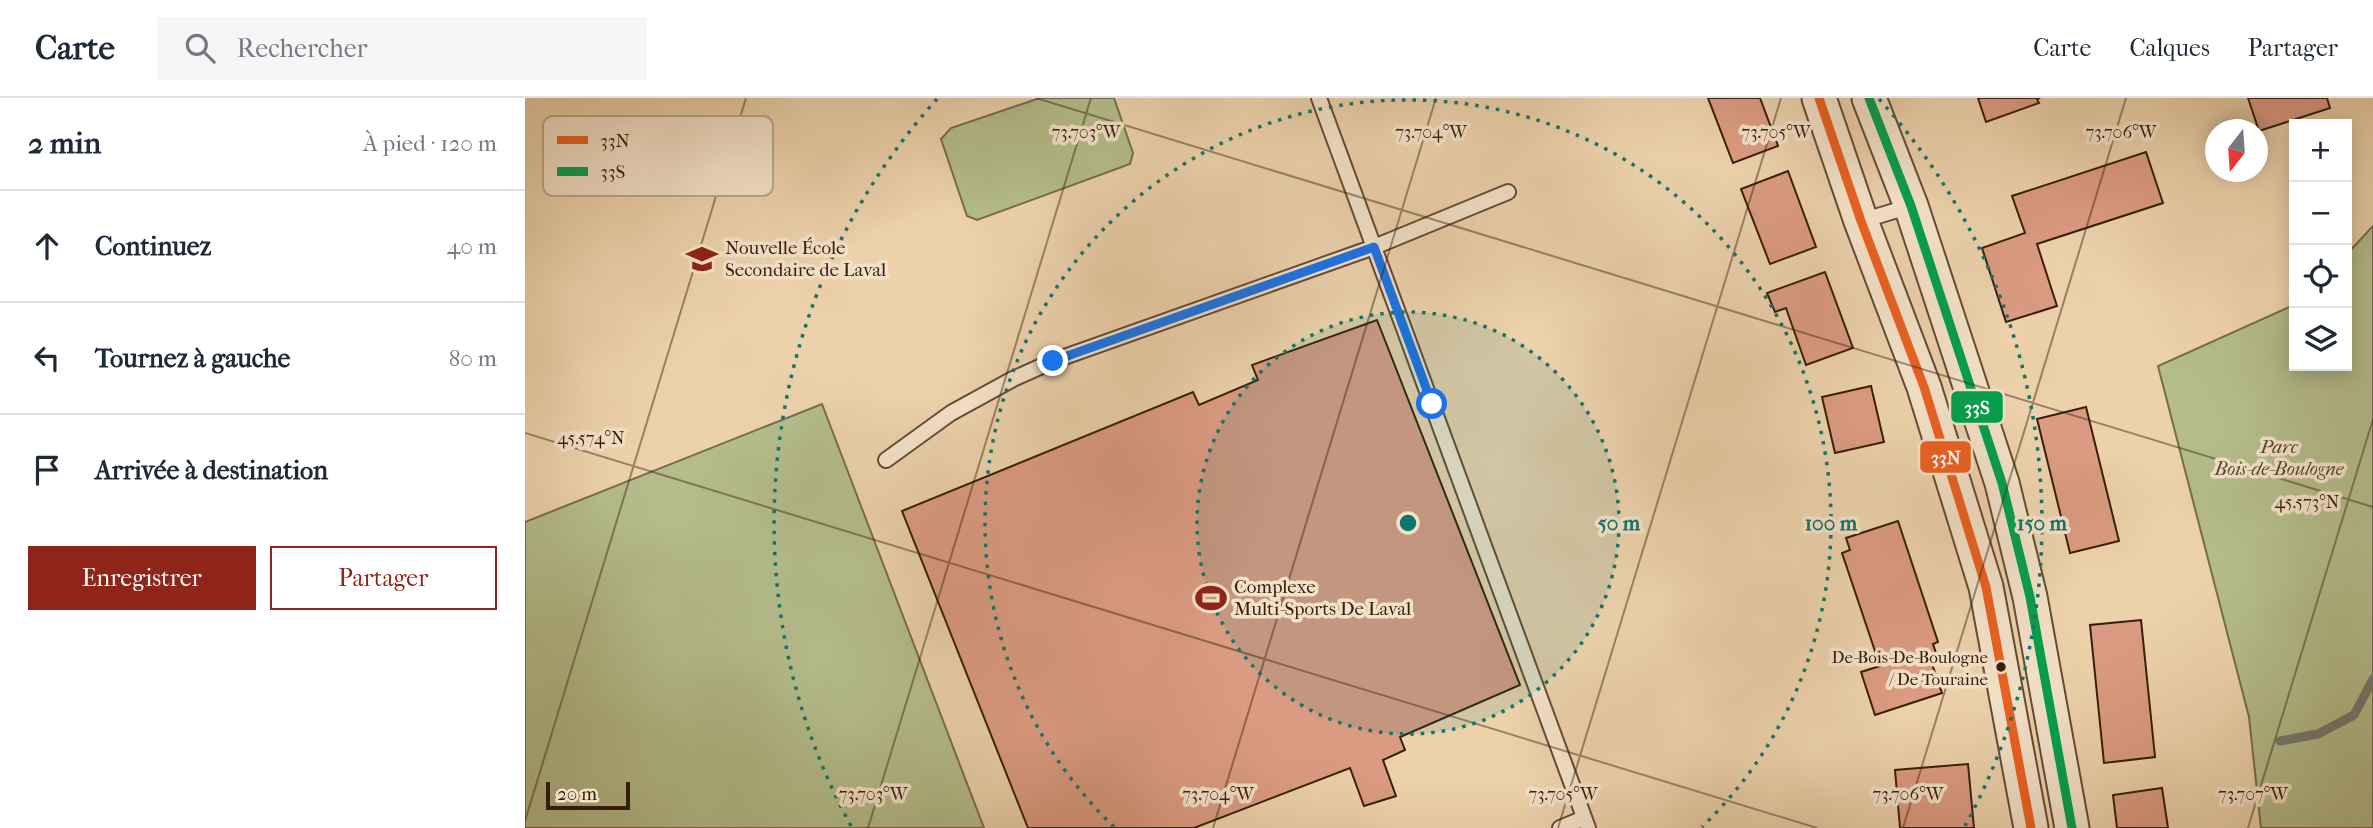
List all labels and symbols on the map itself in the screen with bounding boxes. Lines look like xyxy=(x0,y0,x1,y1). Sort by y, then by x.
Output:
legend xyxy=(543,116,773,196)
north arrow xyxy=(2205,119,2268,182)
text: 73.703°W xyxy=(1052,122,1122,143)
text: 73.704°W xyxy=(1395,122,1468,143)
text: 73.705°W xyxy=(1741,122,1812,143)
text: 73.706°W xyxy=(2085,122,2158,143)
text: 33N xyxy=(600,130,631,152)
text: 33S xyxy=(600,161,626,183)
place label: Nouvelle École Secondaire de Laval xyxy=(725,237,886,281)
school or university icon: Nouvelle École Secondaire de Laval xyxy=(685,242,719,276)
route end xyxy=(1037,345,1068,376)
route start xyxy=(1416,388,1447,419)
line badge: 33S xyxy=(1950,390,2004,424)
text: 33S xyxy=(1964,397,1990,419)
text: 45.574°N xyxy=(557,428,625,449)
park label: Parc Bois-de-Boulogne xyxy=(2214,436,2345,480)
line badge: 33N xyxy=(1919,440,1972,474)
text: 33N xyxy=(1931,447,1962,469)
text: 45.573°N xyxy=(2275,492,2340,513)
centre of rings xyxy=(1396,511,1420,535)
text: 50 m xyxy=(1598,511,1641,535)
text: 100 m xyxy=(1805,511,1858,535)
text: 150 m xyxy=(2017,511,2068,535)
place label: Complexe Multi-Sports De Laval xyxy=(1234,576,1411,620)
sports icon: Complexe Multi-Sports De Laval xyxy=(1194,581,1228,615)
place label: De-Bois-De-Boulogne / De Touraine xyxy=(1831,647,1989,689)
marker: De-Bois-De-Boulogne / De Touraine xyxy=(1994,660,2008,674)
scale bar xyxy=(546,779,630,811)
text: 73.703°W xyxy=(839,784,909,805)
text: 73.704°W xyxy=(1182,784,1255,805)
text: 73.705°W xyxy=(1528,784,1599,805)
text: 73.706°W xyxy=(1872,784,1945,805)
text: 73.707°W xyxy=(2218,784,2289,805)

